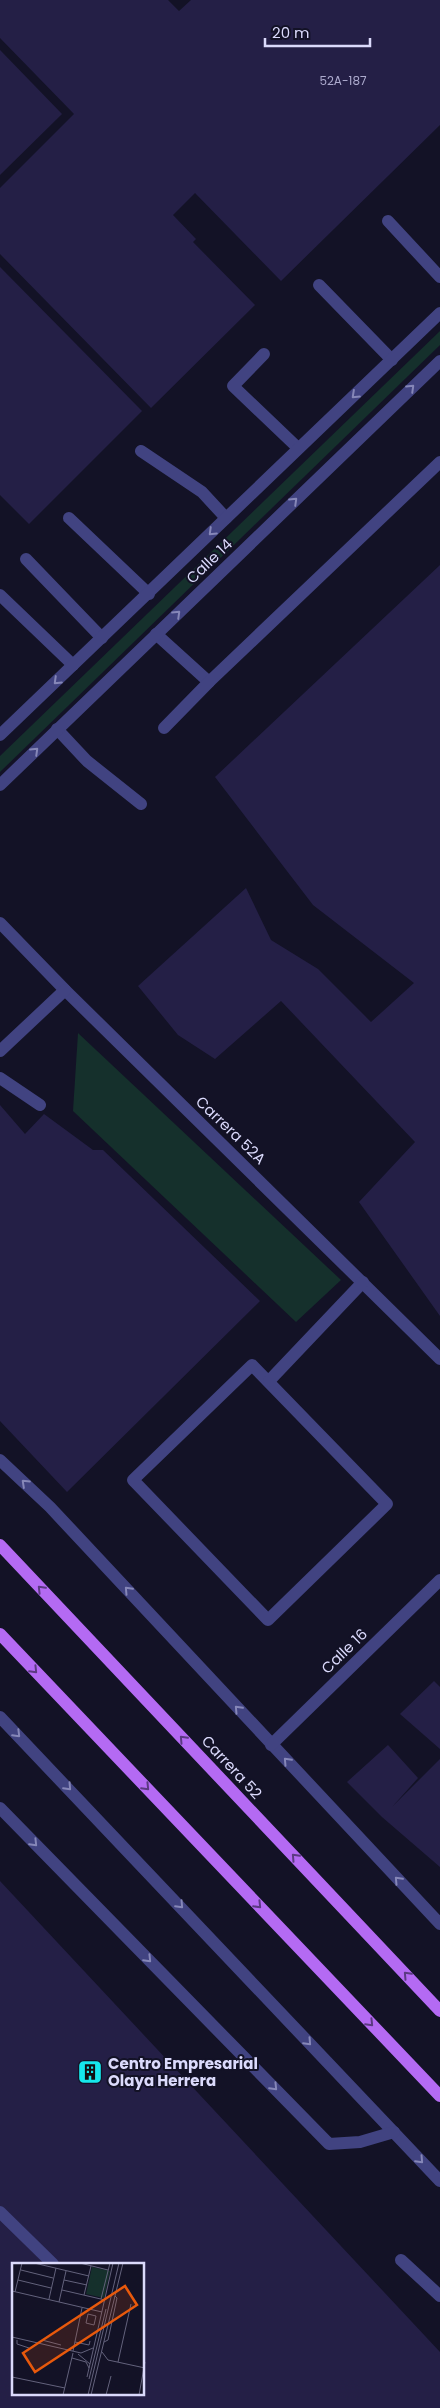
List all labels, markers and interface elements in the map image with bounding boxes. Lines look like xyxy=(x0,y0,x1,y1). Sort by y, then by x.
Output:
scale bar xyxy=(265,15,370,47)
text: 20 m xyxy=(272,22,310,43)
house number: 52A-187 xyxy=(319,72,367,89)
one-way arrow xyxy=(406,385,415,394)
one-way arrow xyxy=(351,389,360,398)
one-way arrow xyxy=(289,498,298,507)
one-way arrow xyxy=(209,526,218,535)
street label: Calle 14 xyxy=(181,534,237,588)
one-way arrow xyxy=(172,611,181,620)
one-way arrow xyxy=(53,675,62,684)
one-way arrow xyxy=(29,748,38,757)
street label: Carrera 52A xyxy=(191,1091,271,1169)
one-way arrow xyxy=(22,1480,31,1489)
one-way arrow xyxy=(38,1586,47,1595)
one-way arrow xyxy=(125,1587,134,1596)
street label: Calle 16 xyxy=(316,1624,372,1678)
one-way arrow xyxy=(28,1664,37,1673)
one-way arrow xyxy=(235,1706,244,1715)
one-way arrow xyxy=(12,1728,21,1737)
street label: Carrera 52 xyxy=(197,1731,267,1803)
one-way arrow xyxy=(180,1736,189,1745)
one-way arrow xyxy=(284,1758,293,1767)
one-way arrow xyxy=(62,1781,71,1790)
one-way arrow xyxy=(140,1782,149,1791)
one-way arrow xyxy=(28,1837,37,1846)
one-way arrow xyxy=(292,1854,301,1863)
one-way arrow xyxy=(395,1876,404,1885)
one-way arrow xyxy=(174,1899,183,1908)
one-way arrow xyxy=(252,1899,261,1908)
one-way arrow xyxy=(142,1953,151,1962)
one-way arrow xyxy=(403,1972,412,1981)
one-way arrow xyxy=(364,2017,373,2026)
one-way arrow xyxy=(302,2036,311,2045)
place label: Centro Empresarial Olaya Herrera xyxy=(108,2053,258,2091)
building icon: Centro Empresarial Olaya Herrera xyxy=(77,2059,103,2085)
one-way arrow xyxy=(268,2082,277,2091)
one-way arrow xyxy=(414,2154,423,2163)
inset map xyxy=(12,2263,145,2396)

